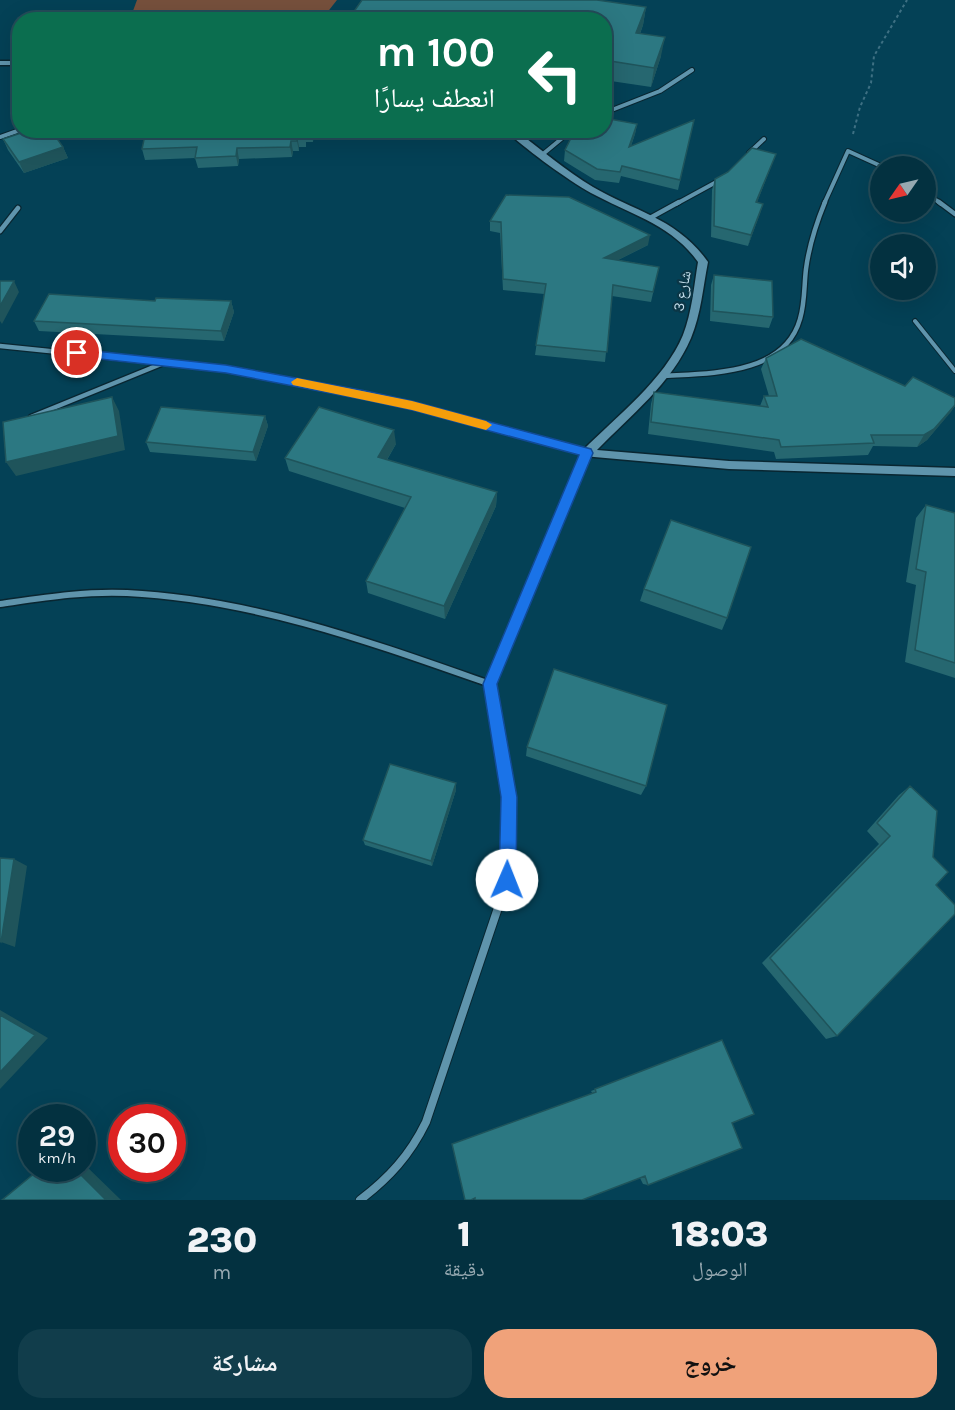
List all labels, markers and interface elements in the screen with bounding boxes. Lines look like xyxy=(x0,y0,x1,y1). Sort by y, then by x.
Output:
text: 100 m xyxy=(376,27,495,77)
icon: left xyxy=(516,36,594,114)
text: انعطف يسارًا xyxy=(374,82,495,114)
north arrow xyxy=(870,156,936,222)
map controls xyxy=(870,156,936,300)
button: sound xyxy=(870,234,936,300)
street label: شارع 3 xyxy=(669,269,696,313)
pin xyxy=(51,327,102,378)
icon: arrive xyxy=(60,336,93,369)
position arrow xyxy=(475,848,539,912)
speed limit sign: 30 xyxy=(108,1104,186,1182)
text: 29 xyxy=(39,1118,75,1154)
text: km/h xyxy=(38,1149,76,1167)
text: 1 xyxy=(457,1213,471,1255)
text: 18:03 xyxy=(671,1213,768,1255)
text: 230 xyxy=(187,1219,257,1261)
text: دقيقة xyxy=(444,1258,484,1281)
text: الوصول xyxy=(692,1258,747,1281)
text: m xyxy=(213,1261,231,1284)
button: مشاركة xyxy=(18,1329,472,1398)
button: خروج xyxy=(484,1329,937,1398)

